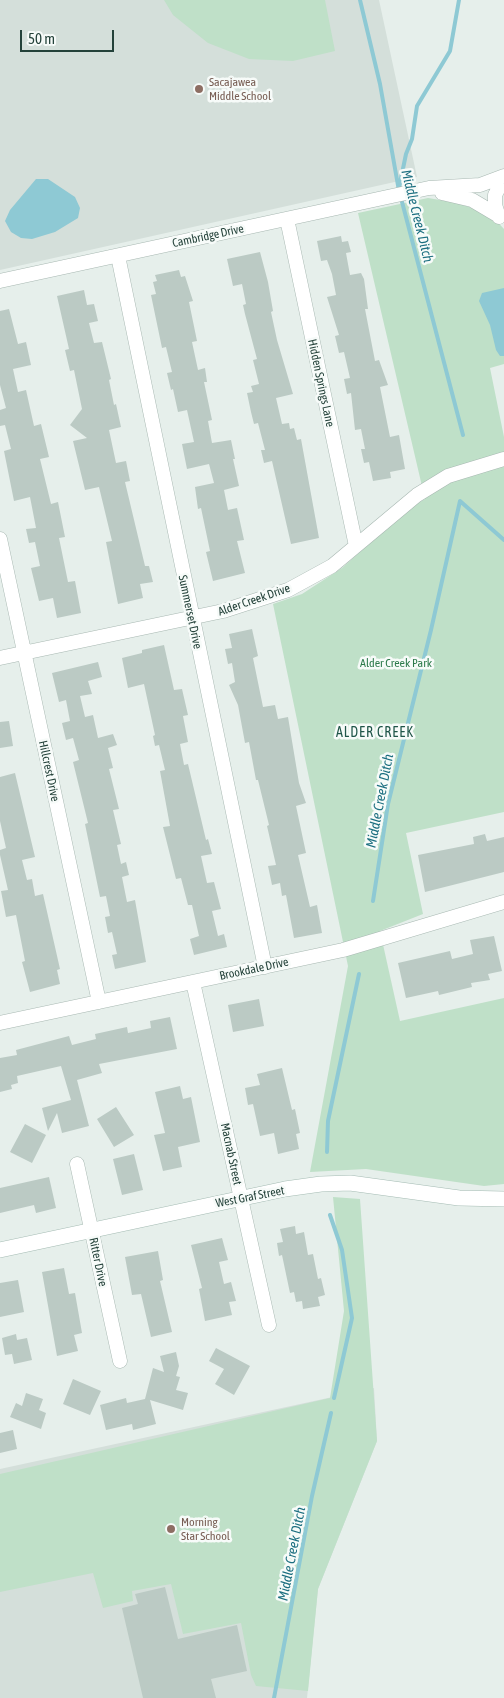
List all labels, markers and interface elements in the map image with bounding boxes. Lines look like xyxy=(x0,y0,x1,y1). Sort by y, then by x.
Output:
scale bar xyxy=(22,20,116,52)
text: 50 m xyxy=(28,30,55,47)
place label: Sacajawea Middle School xyxy=(209,75,271,103)
marker: Sacajawea Middle School xyxy=(193,83,205,95)
water label: Middle Creek Ditch xyxy=(397,168,437,264)
street label: Cambridge Drive xyxy=(171,221,245,251)
street label: Hidden Springs Lane xyxy=(305,338,337,428)
street label: Summerset Drive xyxy=(175,574,205,650)
street label: Alder Creek Drive xyxy=(216,581,292,619)
park label: Alder Creek Park xyxy=(360,656,432,670)
district label: ALDER CREEK xyxy=(335,725,415,741)
street label: Hillcrest Drive xyxy=(36,739,62,803)
water label: Middle Creek Ditch xyxy=(363,753,397,849)
street label: Brookdale Drive xyxy=(218,955,290,983)
street label: Macnab Street xyxy=(217,1122,245,1186)
street label: West Graf Street xyxy=(214,1183,286,1211)
street label: Ritter Drive xyxy=(86,1236,110,1288)
water label: Middle Creek Ditch xyxy=(275,1506,309,1602)
place label: Morning Star School xyxy=(181,1515,230,1543)
marker: Morning Star School xyxy=(165,1523,177,1535)

